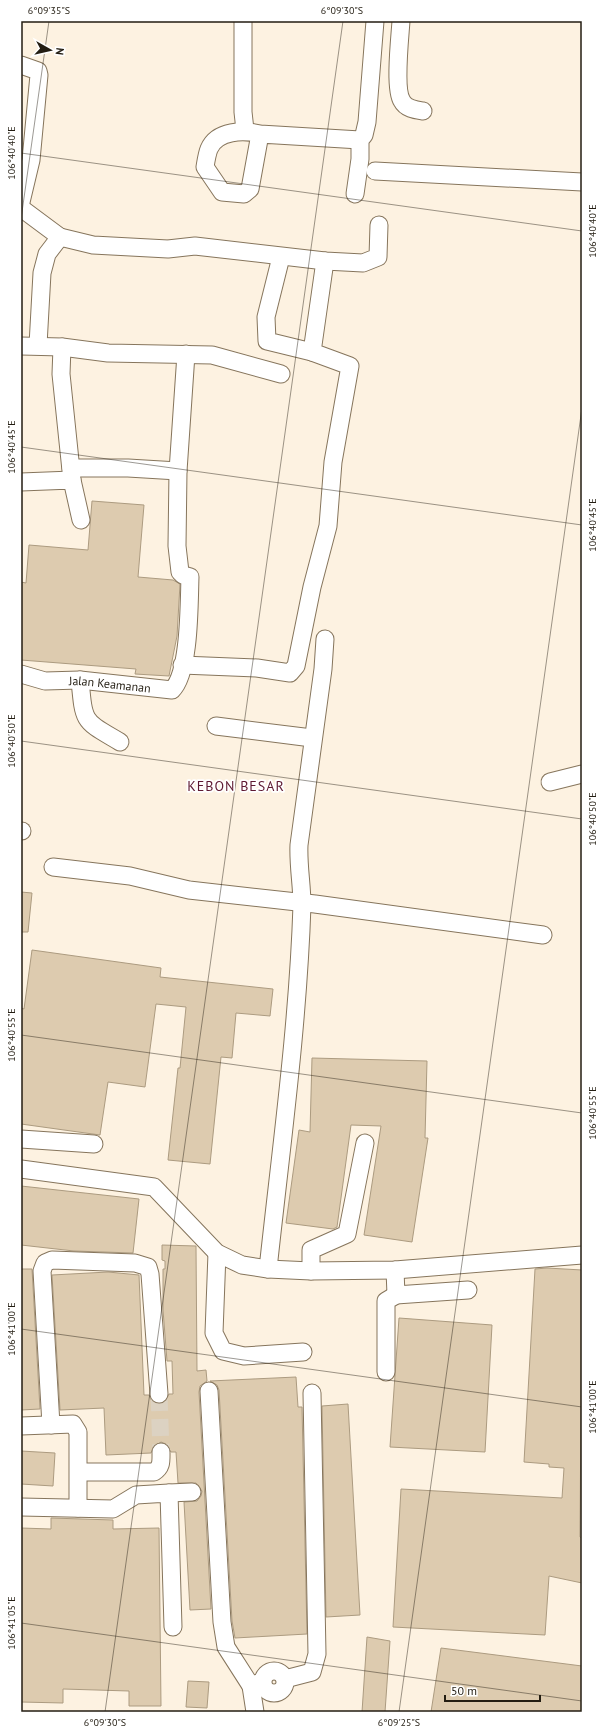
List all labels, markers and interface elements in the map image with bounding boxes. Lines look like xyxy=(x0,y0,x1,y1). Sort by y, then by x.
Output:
text: 6°09'35"S xyxy=(28,4,70,17)
text: 6°09'30"S xyxy=(321,4,363,17)
north arrow xyxy=(30,30,70,70)
text: N xyxy=(52,47,67,56)
text: 106°40'40"E xyxy=(5,126,18,180)
text: 106°40'40"E xyxy=(586,204,599,258)
text: 106°40'45"E xyxy=(5,420,18,474)
text: 106°40'45"E xyxy=(586,498,599,552)
street label: Jalan Keamanan xyxy=(68,672,152,695)
text: 106°40'50"E xyxy=(5,714,18,768)
district label: KEBON BESAR xyxy=(187,777,285,795)
text: 106°40'50"E xyxy=(586,792,599,846)
text: 106°40'55"E xyxy=(5,1008,18,1062)
text: 106°40'55"E xyxy=(586,1086,599,1140)
text: 106°41'00"E xyxy=(5,1302,18,1356)
text: 106°41'00"E xyxy=(586,1380,599,1434)
text: 106°41'05"E xyxy=(5,1596,18,1650)
scale bar xyxy=(445,1677,540,1703)
text: 50 m xyxy=(451,1683,477,1698)
text: 6°09'30"S xyxy=(84,1716,126,1729)
text: 6°09'25"S xyxy=(378,1716,420,1729)

